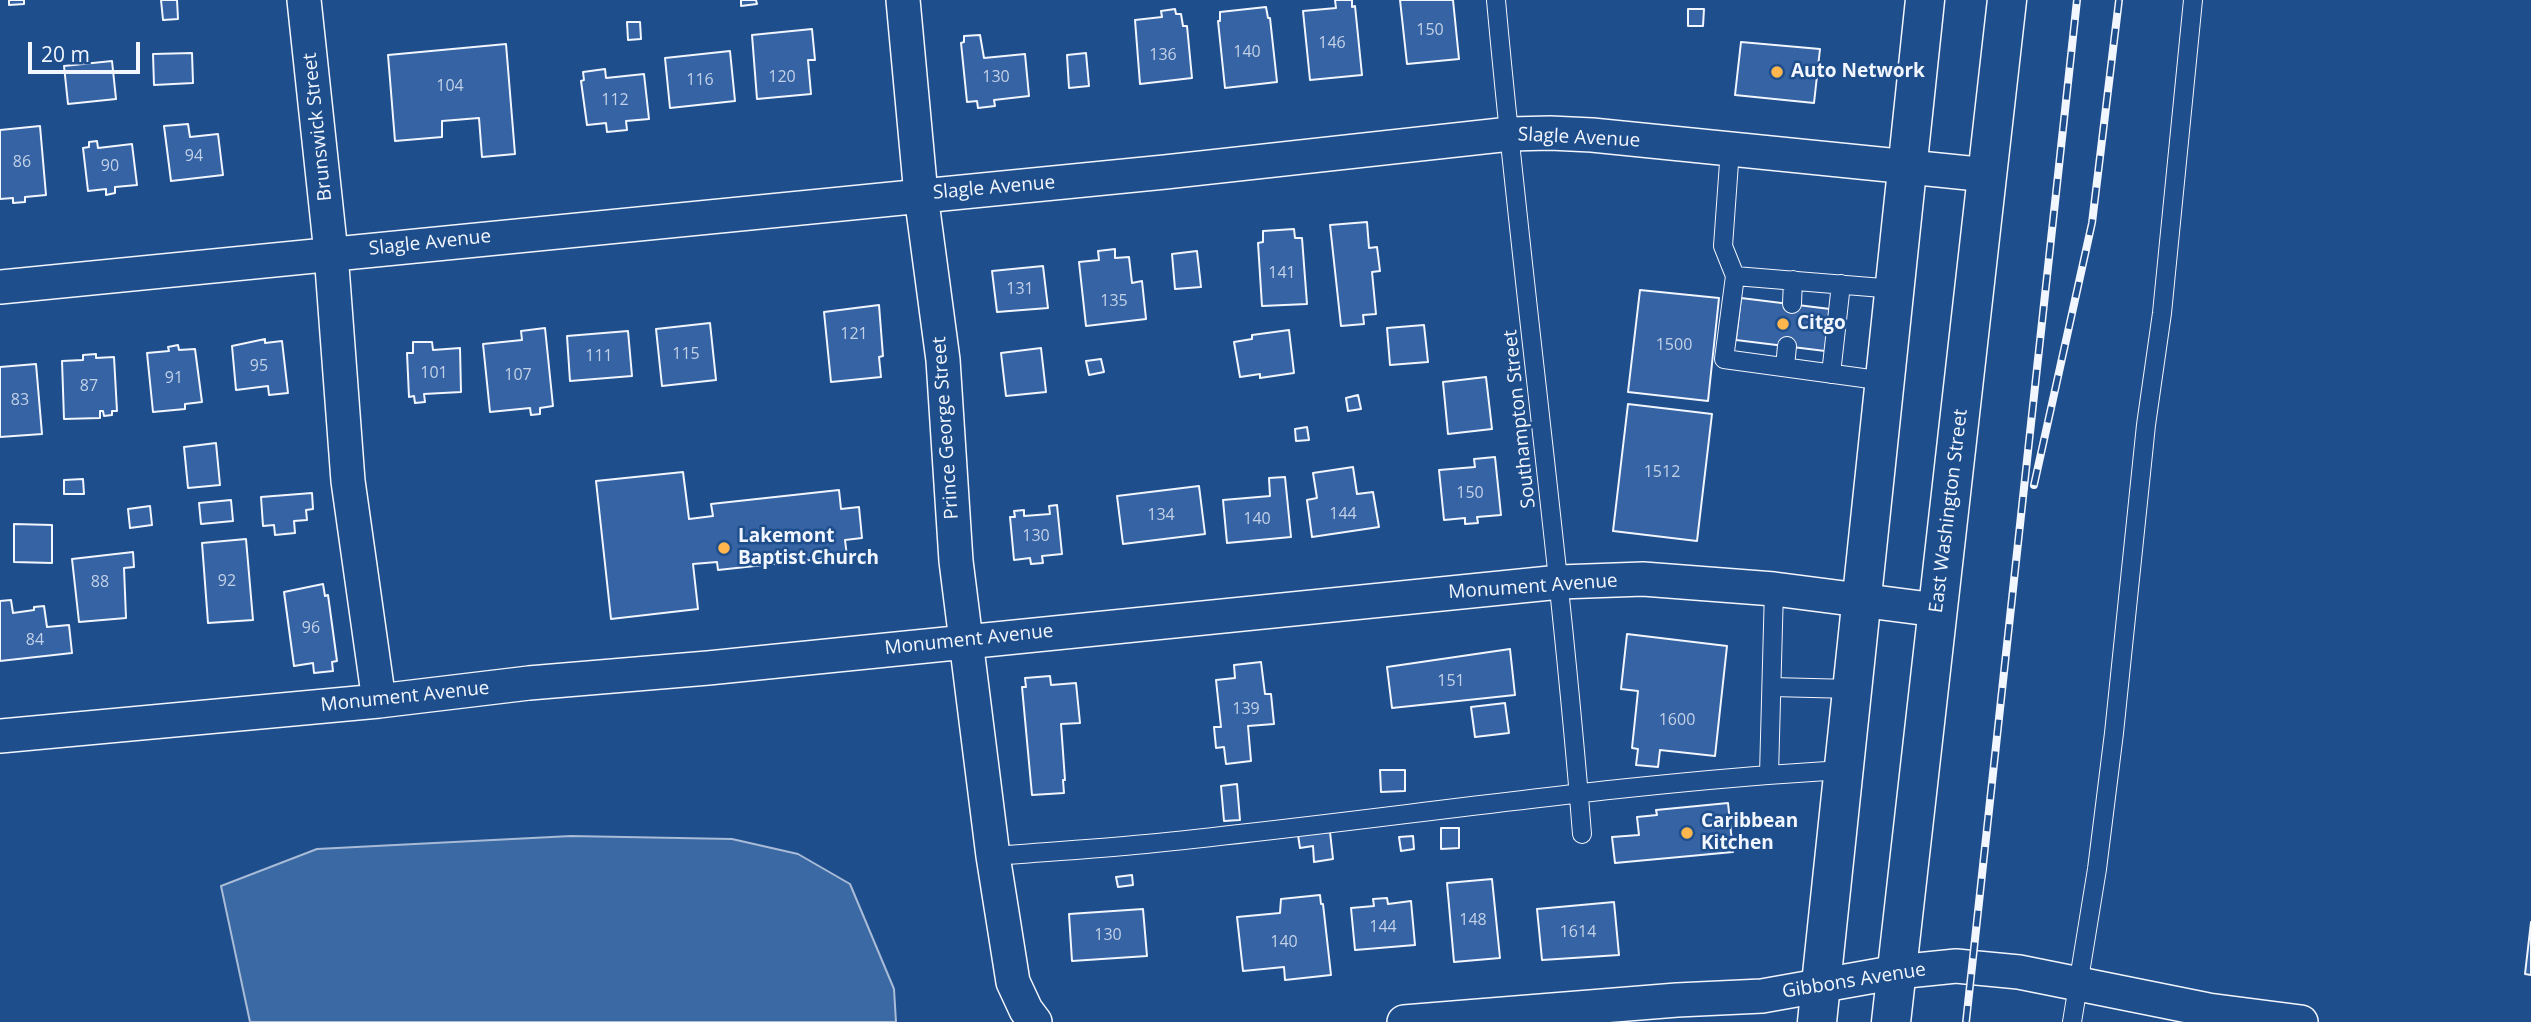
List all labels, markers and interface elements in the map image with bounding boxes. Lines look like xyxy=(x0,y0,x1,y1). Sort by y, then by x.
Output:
house number: 150 xyxy=(1416,20,1444,40)
scale bar xyxy=(32,28,144,72)
house number: 146 xyxy=(1318,33,1346,53)
text: 20 m xyxy=(41,40,90,68)
house number: 140 xyxy=(1233,42,1261,62)
house number: 136 xyxy=(1149,45,1177,65)
street label: Brunswick Street xyxy=(299,52,337,202)
place label: Auto Network xyxy=(1791,61,1925,83)
marker: Auto Network xyxy=(1769,64,1785,80)
house number: 120 xyxy=(768,67,796,87)
house number: 130 xyxy=(982,67,1010,87)
house number: 116 xyxy=(686,70,714,90)
house number: 104 xyxy=(436,76,464,96)
house number: 112 xyxy=(601,90,629,110)
street label: Slagle Avenue xyxy=(1517,123,1641,153)
house number: 94 xyxy=(185,146,203,166)
house number: 86 xyxy=(13,152,31,172)
house number: 90 xyxy=(101,156,119,176)
street label: Slagle Avenue xyxy=(932,171,1056,205)
street label: Slagle Avenue xyxy=(368,225,492,261)
house number: 141 xyxy=(1268,263,1296,283)
house number: 131 xyxy=(1006,279,1034,299)
house number: 135 xyxy=(1100,291,1128,311)
place label: Citgo xyxy=(1797,313,1846,335)
marker: Citgo xyxy=(1775,316,1791,332)
house number: 121 xyxy=(840,324,868,344)
street label: Southampton Street xyxy=(1499,329,1541,509)
house number: 1500 xyxy=(1656,335,1692,355)
street label: Prince George Street xyxy=(928,336,964,520)
house number: 115 xyxy=(672,344,700,364)
house number: 111 xyxy=(585,346,613,366)
house number: 95 xyxy=(250,356,268,376)
house number: 101 xyxy=(420,363,448,383)
house number: 107 xyxy=(504,365,532,385)
house number: 91 xyxy=(165,368,183,388)
house number: 87 xyxy=(80,376,98,396)
house number: 83 xyxy=(11,390,29,410)
street label: East Washington Street xyxy=(1925,408,1973,614)
house number: 1512 xyxy=(1644,462,1680,482)
house number: 150 xyxy=(1456,483,1484,503)
house number: 144 xyxy=(1329,504,1357,524)
house number: 134 xyxy=(1147,505,1175,525)
house number: 140 xyxy=(1243,509,1271,529)
place label: Lakemont Baptist Church xyxy=(738,526,879,570)
house number: 130 xyxy=(1022,526,1050,546)
marker: Lakemont Baptist Church xyxy=(716,540,732,556)
street label: Monument Avenue xyxy=(1448,570,1618,604)
house number: 92 xyxy=(218,571,236,591)
house number: 88 xyxy=(91,572,109,592)
house number: 96 xyxy=(302,618,320,638)
street label: Monument Avenue xyxy=(883,620,1055,660)
house number: 84 xyxy=(26,630,44,650)
house number: 151 xyxy=(1437,671,1465,691)
street label: Monument Avenue xyxy=(319,677,491,717)
house number: 139 xyxy=(1232,699,1260,719)
house number: 1600 xyxy=(1659,710,1695,730)
place label: Caribbean Kitchen xyxy=(1701,811,1798,855)
marker: Caribbean Kitchen xyxy=(1679,825,1695,841)
house number: 148 xyxy=(1459,910,1487,930)
house number: 144 xyxy=(1369,917,1397,937)
house number: 1614 xyxy=(1560,922,1596,942)
house number: 130 xyxy=(1094,925,1122,945)
house number: 140 xyxy=(1270,932,1298,952)
street label: Gibbons Avenue xyxy=(1781,958,1927,1004)

